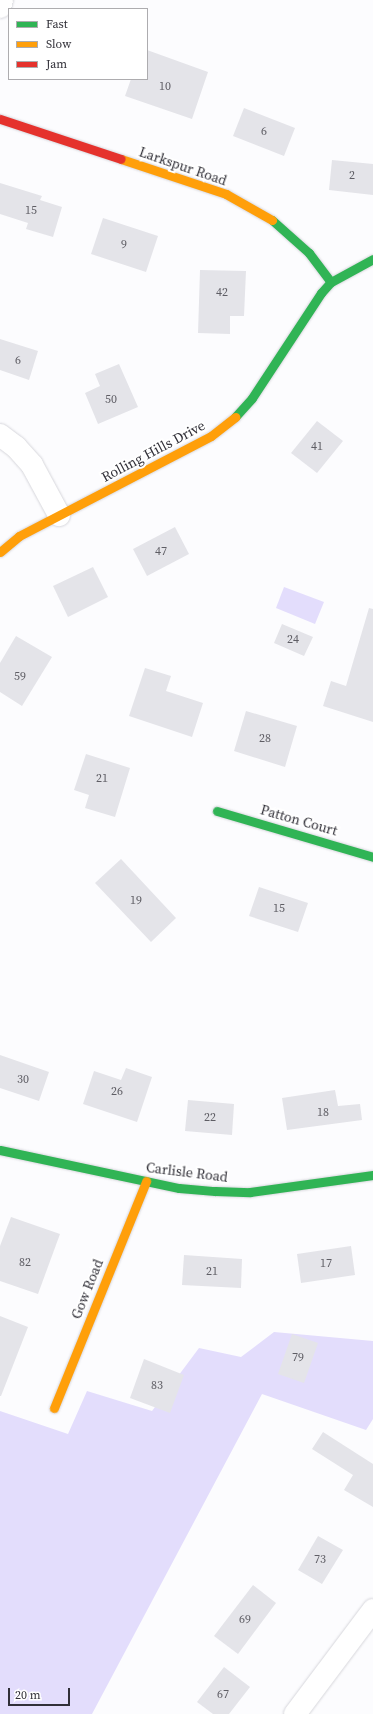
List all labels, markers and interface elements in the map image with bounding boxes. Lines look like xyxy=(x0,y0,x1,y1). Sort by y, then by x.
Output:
legend xyxy=(8,8,148,80)
text: Fast xyxy=(46,16,68,32)
text: Slow xyxy=(46,36,71,52)
text: Jam xyxy=(46,56,67,72)
house number: 10 xyxy=(159,80,171,94)
house number: 6 xyxy=(261,125,267,139)
street label: Larkspur Road xyxy=(137,143,229,189)
house number: 2 xyxy=(349,169,355,183)
house number: 15 xyxy=(25,204,37,218)
house number: 9 xyxy=(121,238,127,252)
house number: 42 xyxy=(216,286,228,300)
house number: 6 xyxy=(15,354,21,368)
house number: 50 xyxy=(105,393,117,407)
street label: Rolling Hills Drive xyxy=(98,417,208,485)
house number: 41 xyxy=(311,440,323,454)
house number: 47 xyxy=(155,545,167,559)
house number: 24 xyxy=(287,633,299,647)
house number: 59 xyxy=(14,670,26,684)
house number: 28 xyxy=(259,732,271,746)
house number: 21 xyxy=(96,772,108,786)
street label: Patton Court xyxy=(259,801,339,839)
house number: 19 xyxy=(130,894,142,908)
house number: 15 xyxy=(273,902,285,916)
house number: 30 xyxy=(17,1073,29,1087)
house number: 26 xyxy=(111,1085,123,1099)
house number: 18 xyxy=(317,1106,329,1120)
house number: 22 xyxy=(204,1111,216,1125)
street label: Carlisle Road xyxy=(145,1159,229,1185)
house number: 82 xyxy=(19,1256,31,1270)
street label: Gow Road xyxy=(67,1257,107,1321)
house number: 17 xyxy=(320,1257,332,1271)
house number: 21 xyxy=(206,1265,218,1279)
house number: 79 xyxy=(292,1351,304,1365)
house number: 83 xyxy=(151,1379,163,1393)
house number: 73 xyxy=(314,1553,326,1567)
house number: 69 xyxy=(239,1613,251,1627)
scale bar xyxy=(10,1680,72,1706)
text: 20 m xyxy=(15,1687,41,1703)
house number: 67 xyxy=(217,1688,229,1702)

